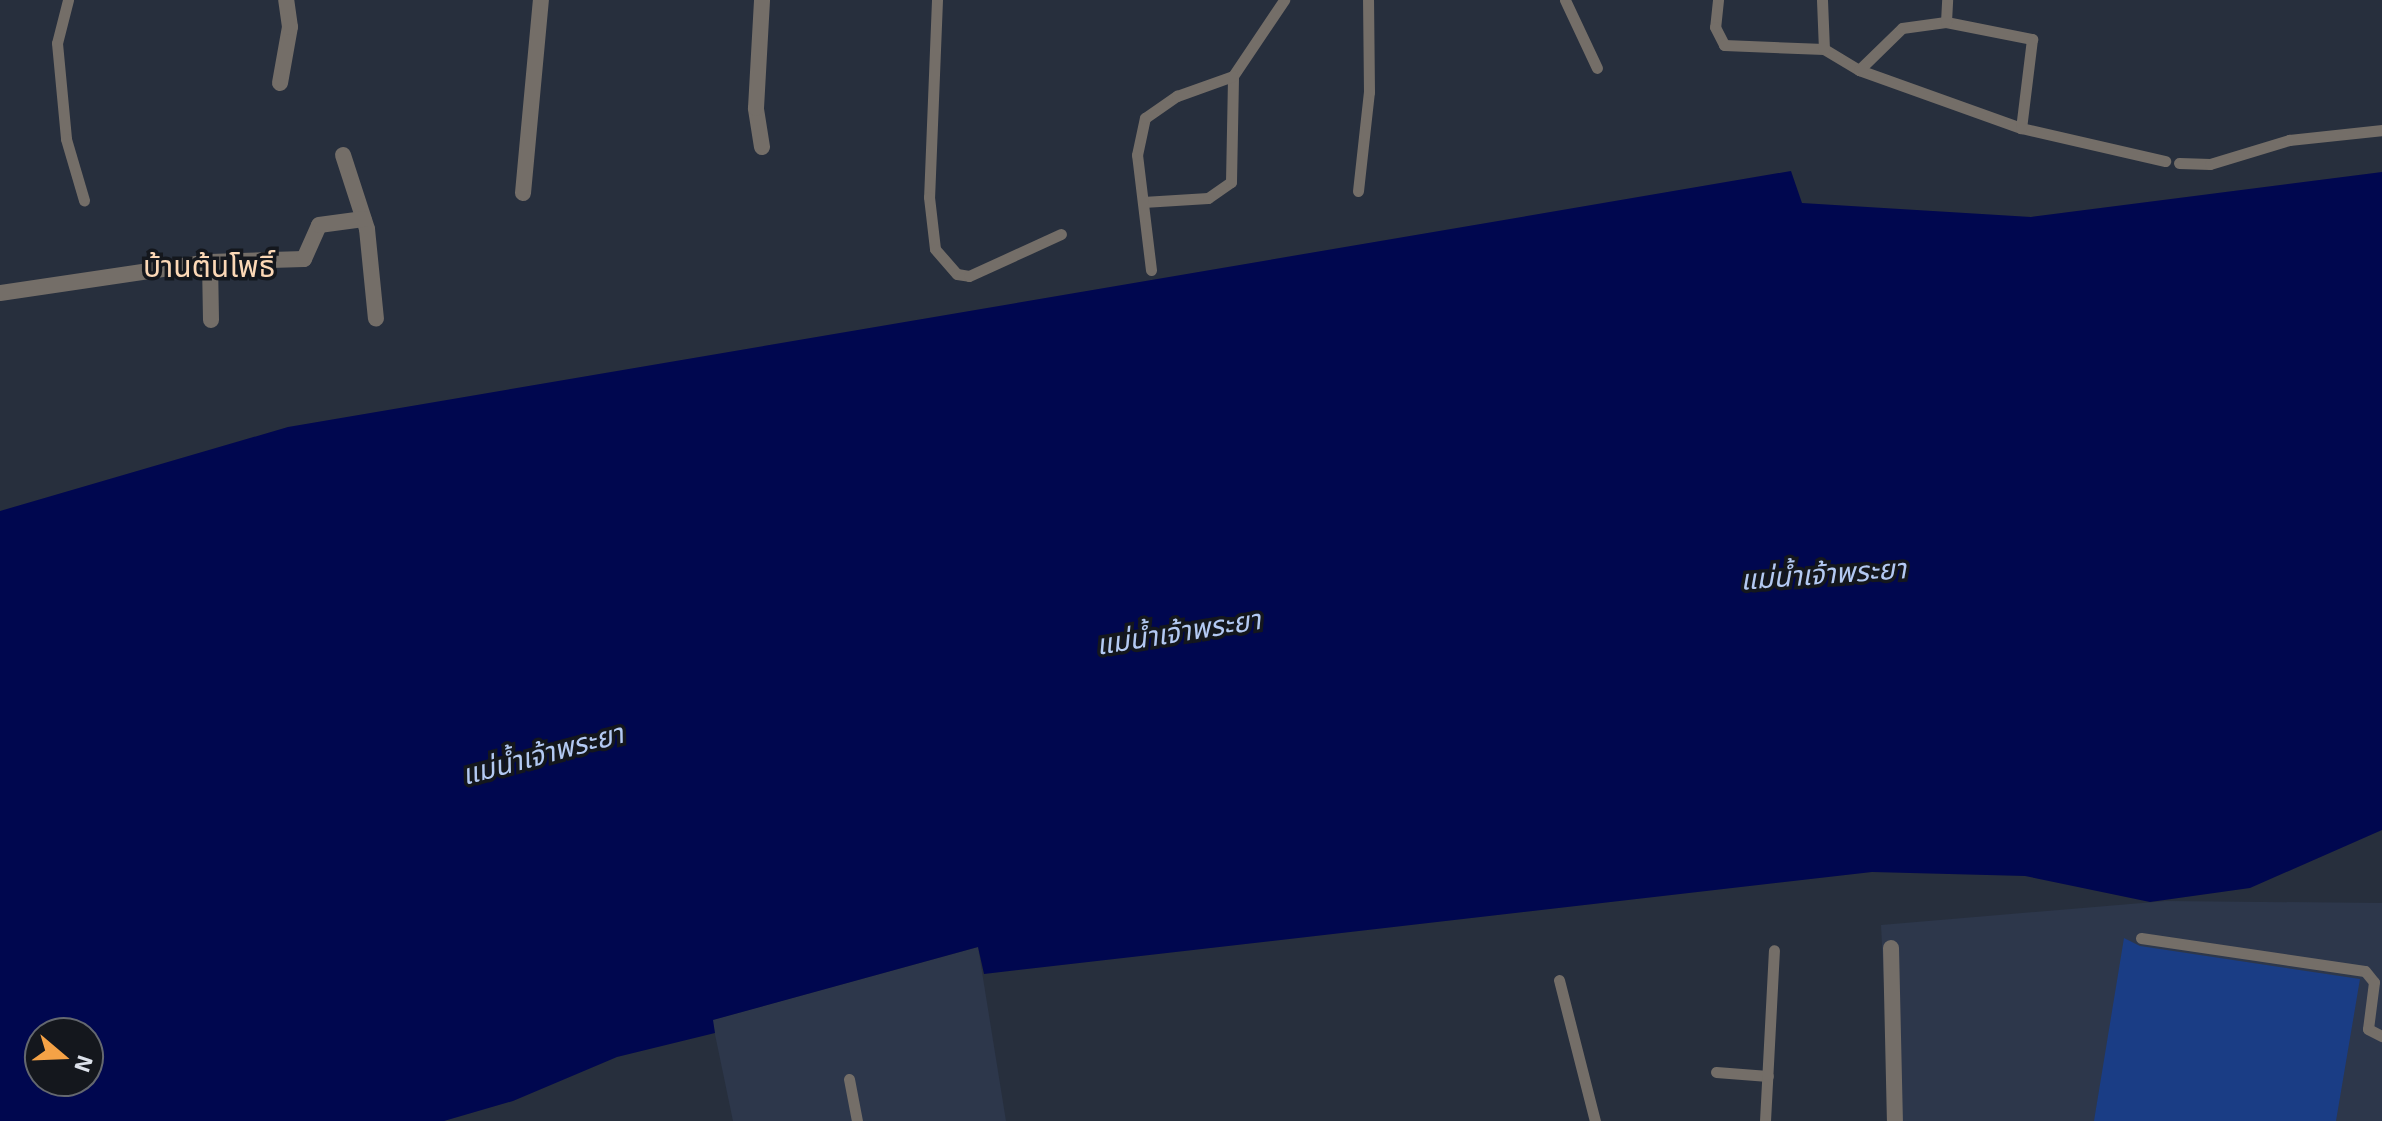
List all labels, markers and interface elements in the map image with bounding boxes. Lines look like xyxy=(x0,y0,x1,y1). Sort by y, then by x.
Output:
district label: บ้านต้นโพธิ์ xyxy=(143,247,275,283)
water label: แม่น้ำเจ้าพระยา xyxy=(1739,550,1907,596)
water label: แม่น้ำเจ้าพระยา xyxy=(1093,601,1263,661)
water label: แม่น้ำเจ้าพระยา xyxy=(458,715,626,791)
north arrow xyxy=(24,1017,104,1097)
text: N xyxy=(70,1052,100,1076)

